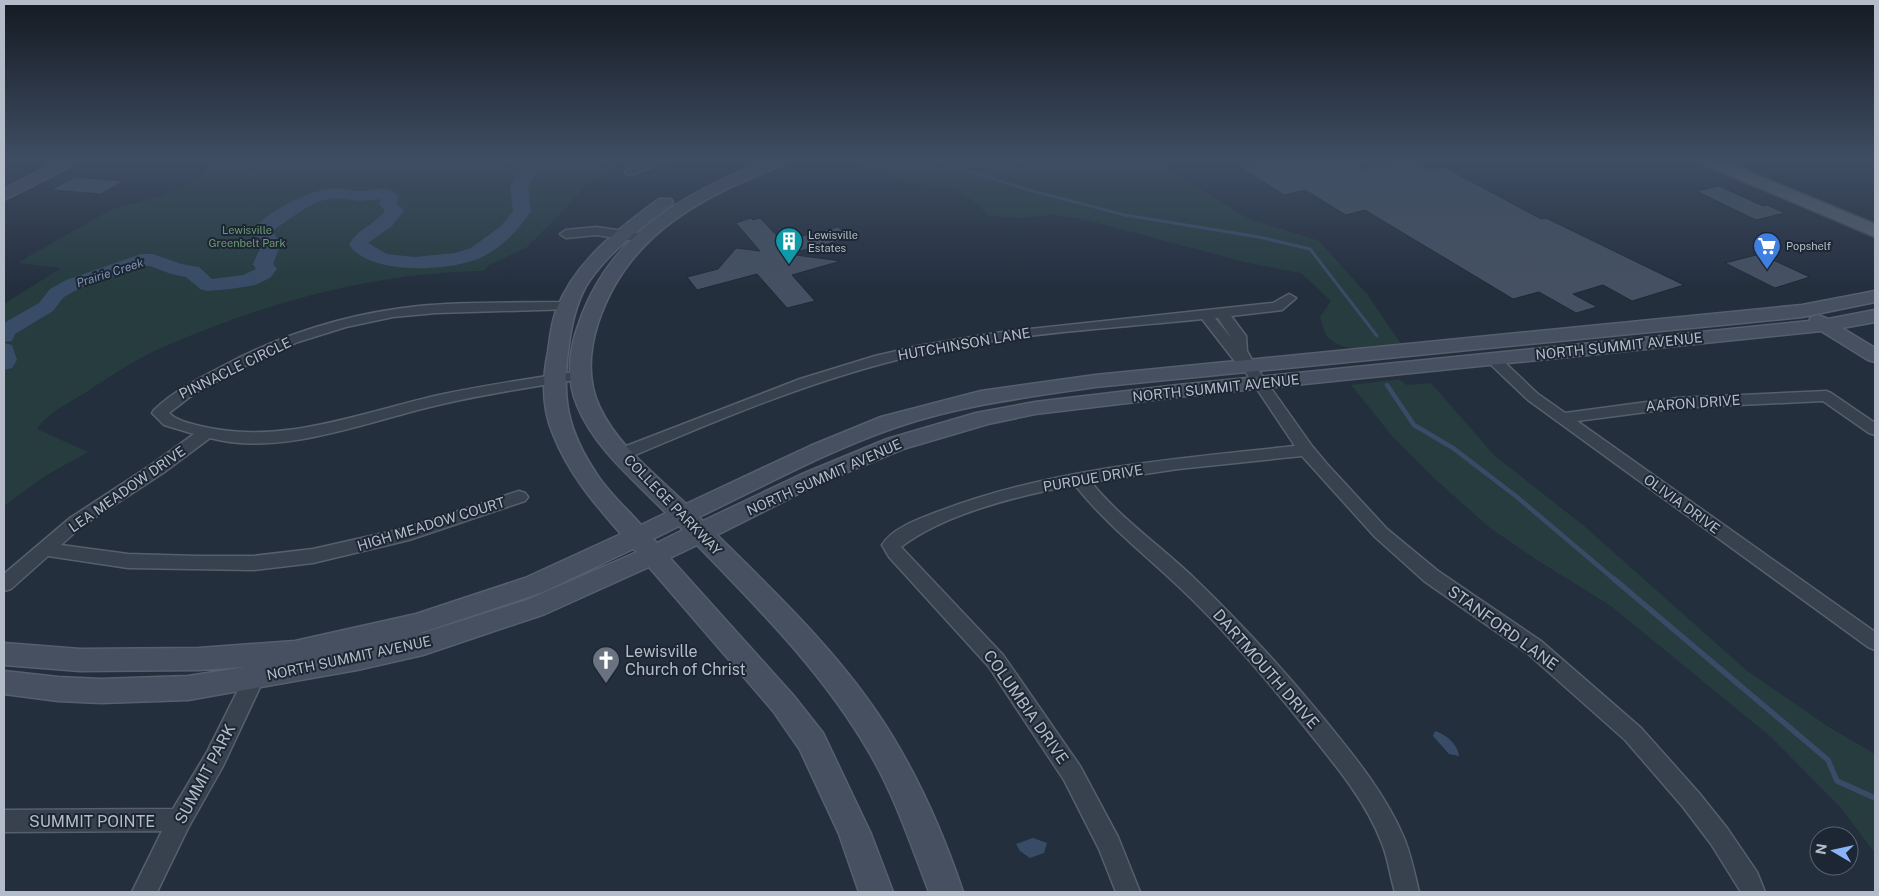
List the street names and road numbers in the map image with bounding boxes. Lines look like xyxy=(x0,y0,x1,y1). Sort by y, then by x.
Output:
street label: HUTCHINSON LANE xyxy=(896,324,1032,364)
street label: NORTH SUMMIT AVENUE xyxy=(1535,329,1703,363)
street label: PINNACLE CIRCLE xyxy=(176,334,294,402)
street label: NORTH SUMMIT AVENUE xyxy=(1132,371,1300,405)
street label: AARON DRIVE xyxy=(1645,392,1741,414)
street label: NORTH SUMMIT AVENUE xyxy=(744,436,904,518)
street label: LEA MEADOW DRIVE xyxy=(66,443,188,535)
street label: COLLEGE PARKWAY xyxy=(621,451,725,559)
street label: PURDUE DRIVE xyxy=(1042,461,1144,495)
street label: OLIVIA DRIVE xyxy=(1641,471,1723,537)
street label: HIGH MEADOW COURT xyxy=(355,494,507,554)
street label: STANFORD LANE xyxy=(1444,582,1562,674)
street label: DARTMOUTH DRIVE xyxy=(1209,605,1323,733)
street label: NORTH SUMMIT AVENUE xyxy=(265,633,433,683)
street label: COLUMBIA DRIVE xyxy=(980,646,1072,768)
street label: SUMMIT PARK xyxy=(171,721,239,827)
street label: SUMMIT POINTE xyxy=(29,812,155,831)

